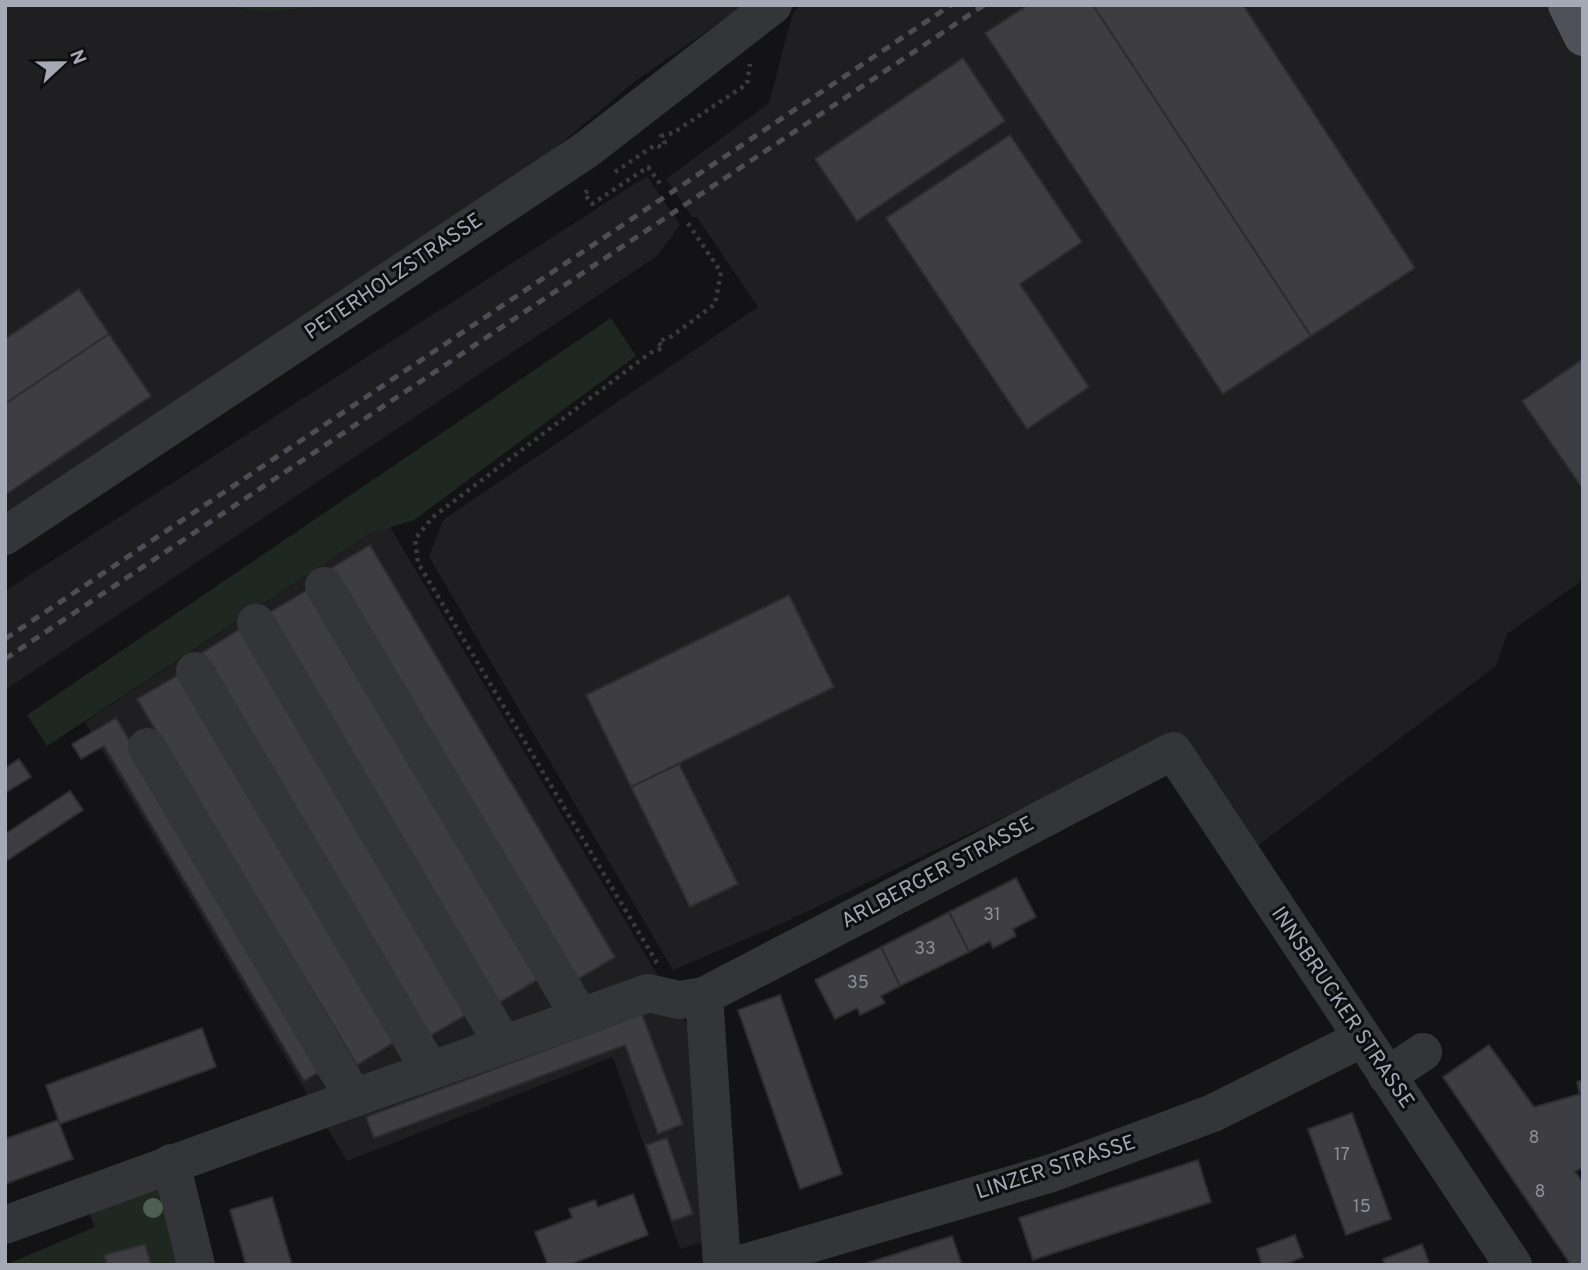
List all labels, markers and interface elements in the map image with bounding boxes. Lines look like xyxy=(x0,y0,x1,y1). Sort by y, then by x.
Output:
north arrow xyxy=(28,28,98,98)
text: N xyxy=(63,47,91,68)
street label: PETERHOLZSTRASSE xyxy=(300,207,488,347)
street label: ARLBERGER STRASSE xyxy=(837,811,1039,935)
street label: INNSBRUCKER STRASSE xyxy=(1264,902,1420,1114)
house number: 31 xyxy=(983,904,1001,927)
house number: 33 xyxy=(914,938,936,961)
house number: 35 xyxy=(847,972,869,995)
house number: 8 xyxy=(1529,1127,1540,1150)
street label: LINZER STRASSE xyxy=(973,1129,1139,1207)
house number: 17 xyxy=(1334,1144,1350,1167)
house number: 8 xyxy=(1535,1181,1546,1204)
house number: 15 xyxy=(1353,1196,1371,1219)

